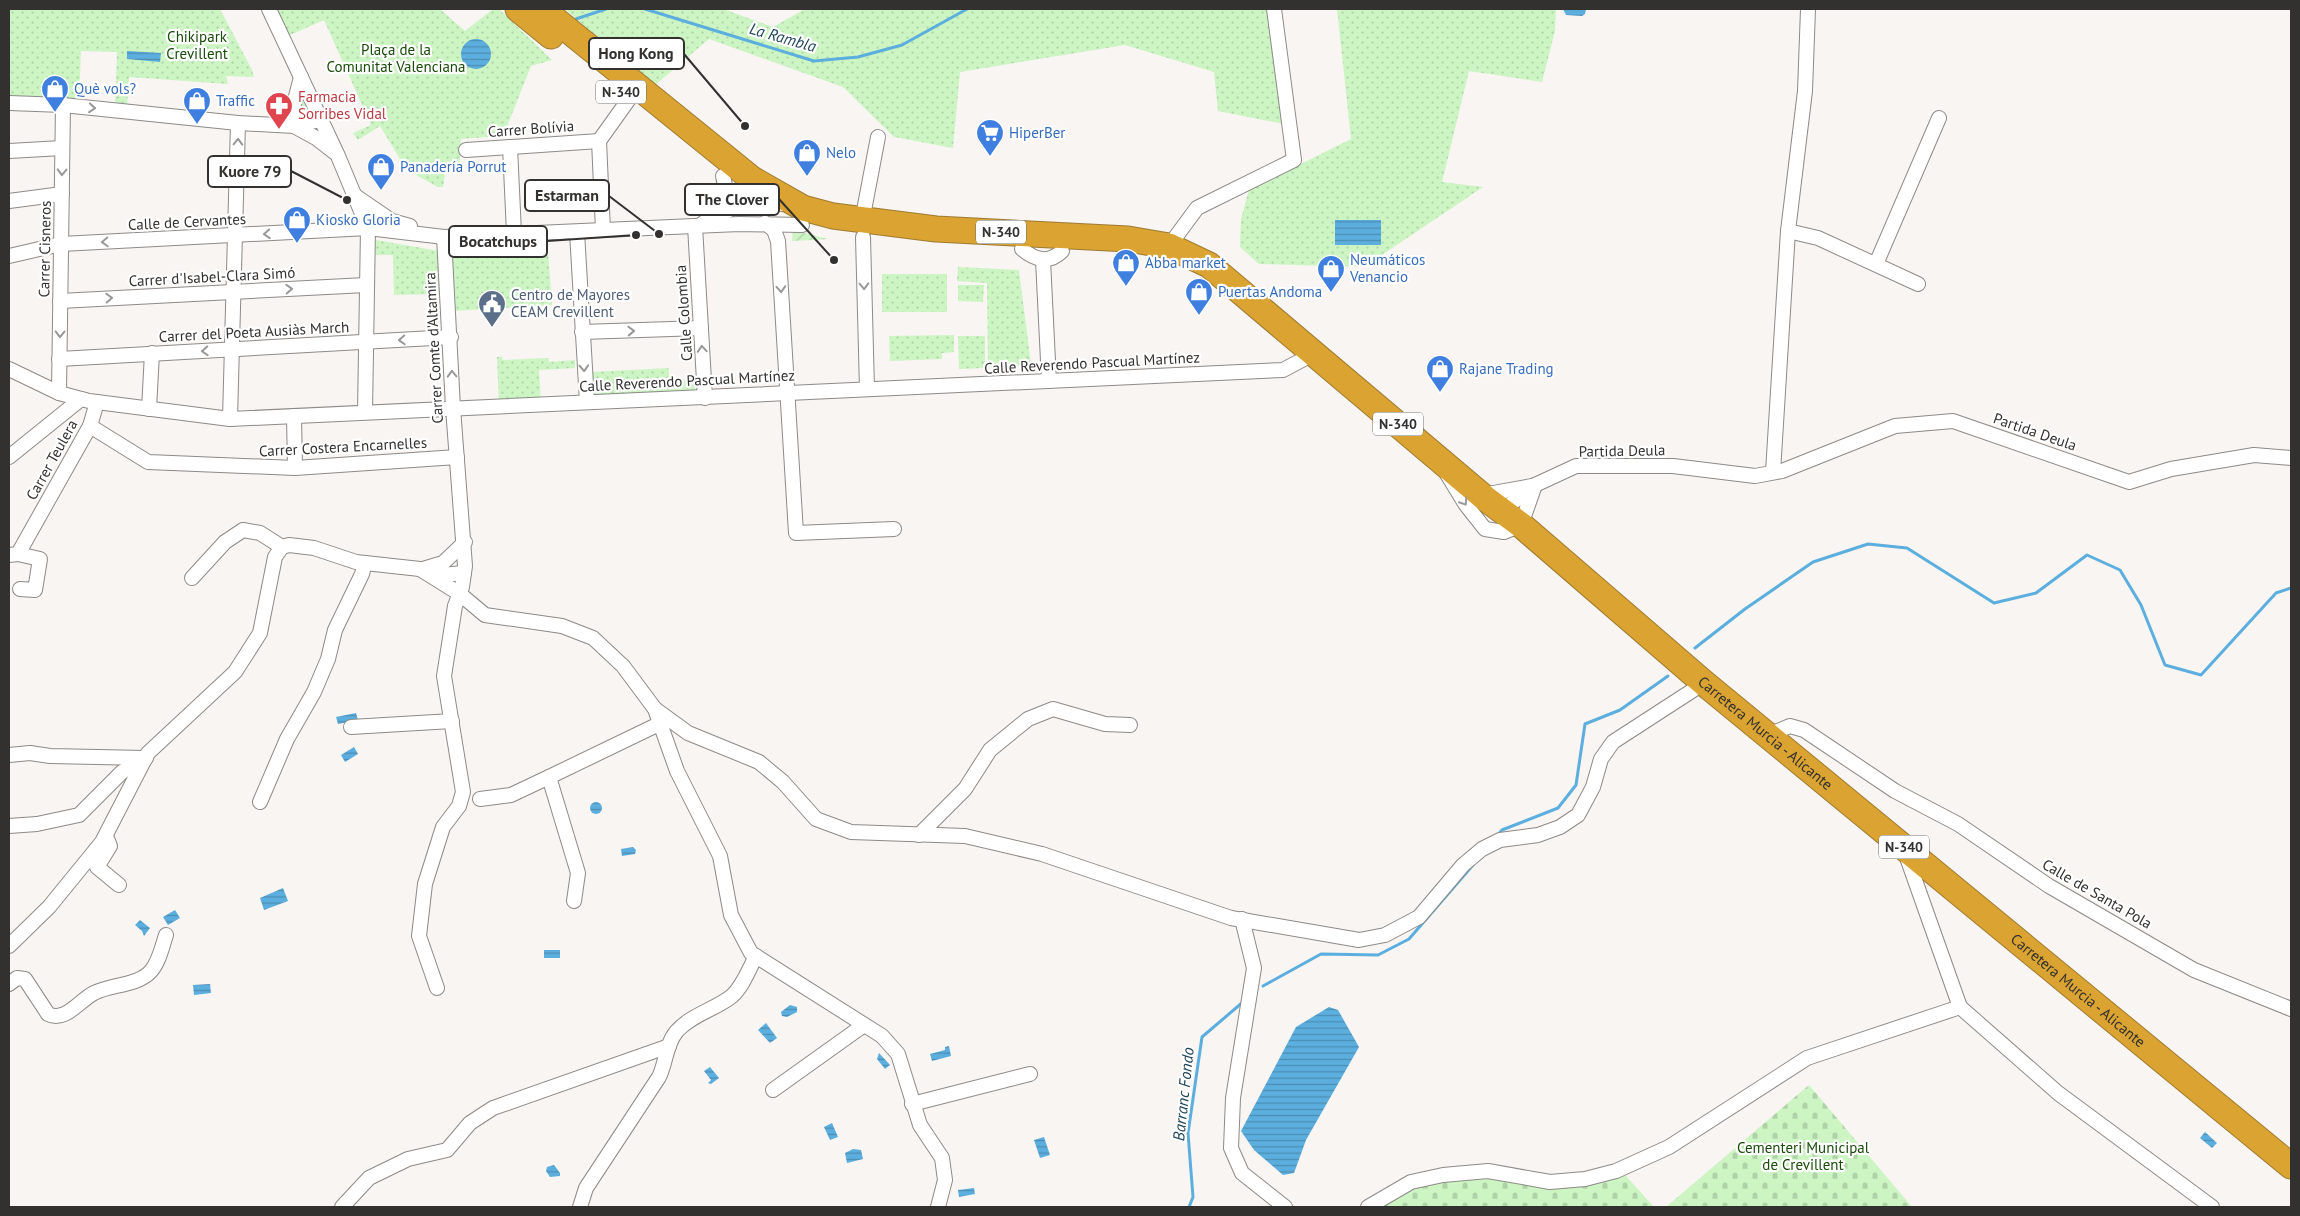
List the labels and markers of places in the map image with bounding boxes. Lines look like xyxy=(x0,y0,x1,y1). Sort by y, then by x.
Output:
callout: Hong Kong xyxy=(589,38,684,69)
shop icon: Què vols? xyxy=(40,74,70,113)
place label: Què vols? xyxy=(74,79,136,98)
shop icon: Traffic xyxy=(182,86,212,125)
place label: Farmacia Sorribes Vidal xyxy=(298,87,387,123)
place label: Traffic xyxy=(216,91,255,110)
pharmacy icon: Farmacia Sorribes Vidal xyxy=(264,91,294,130)
supermarket icon: HiperBer xyxy=(975,118,1005,157)
place label: HiperBer xyxy=(1009,123,1065,142)
shop icon: Nelo xyxy=(792,138,822,177)
place label: Nelo xyxy=(826,143,856,162)
shop icon: Panadería Porrut xyxy=(366,152,396,191)
callout: Kuore 79 xyxy=(208,156,291,187)
place label: Panadería Porrut xyxy=(400,157,506,176)
callout: Estarman xyxy=(525,180,609,211)
callout: The Clover xyxy=(685,184,779,215)
shop icon: Kiosko Gloria xyxy=(282,205,312,244)
place label: Kiosko Gloria xyxy=(316,210,401,229)
callout: Bocatchups xyxy=(449,226,547,257)
shop icon: Abba market xyxy=(1111,248,1141,287)
place label: Neumáticos Venancio xyxy=(1349,250,1425,286)
place label: Abba market xyxy=(1145,253,1226,272)
shop icon: Neumáticos Venancio xyxy=(1316,254,1346,293)
shop icon: Puertas Andoma xyxy=(1184,277,1214,316)
place label: Puertas Andoma xyxy=(1218,282,1322,301)
place label: Centro de Mayores CEAM Crevillent xyxy=(511,285,630,321)
public building icon: Centro de Mayores CEAM Crevillent xyxy=(477,289,507,328)
shop icon: Rajane Trading xyxy=(1425,354,1455,393)
place label: Rajane Trading xyxy=(1459,359,1554,378)

